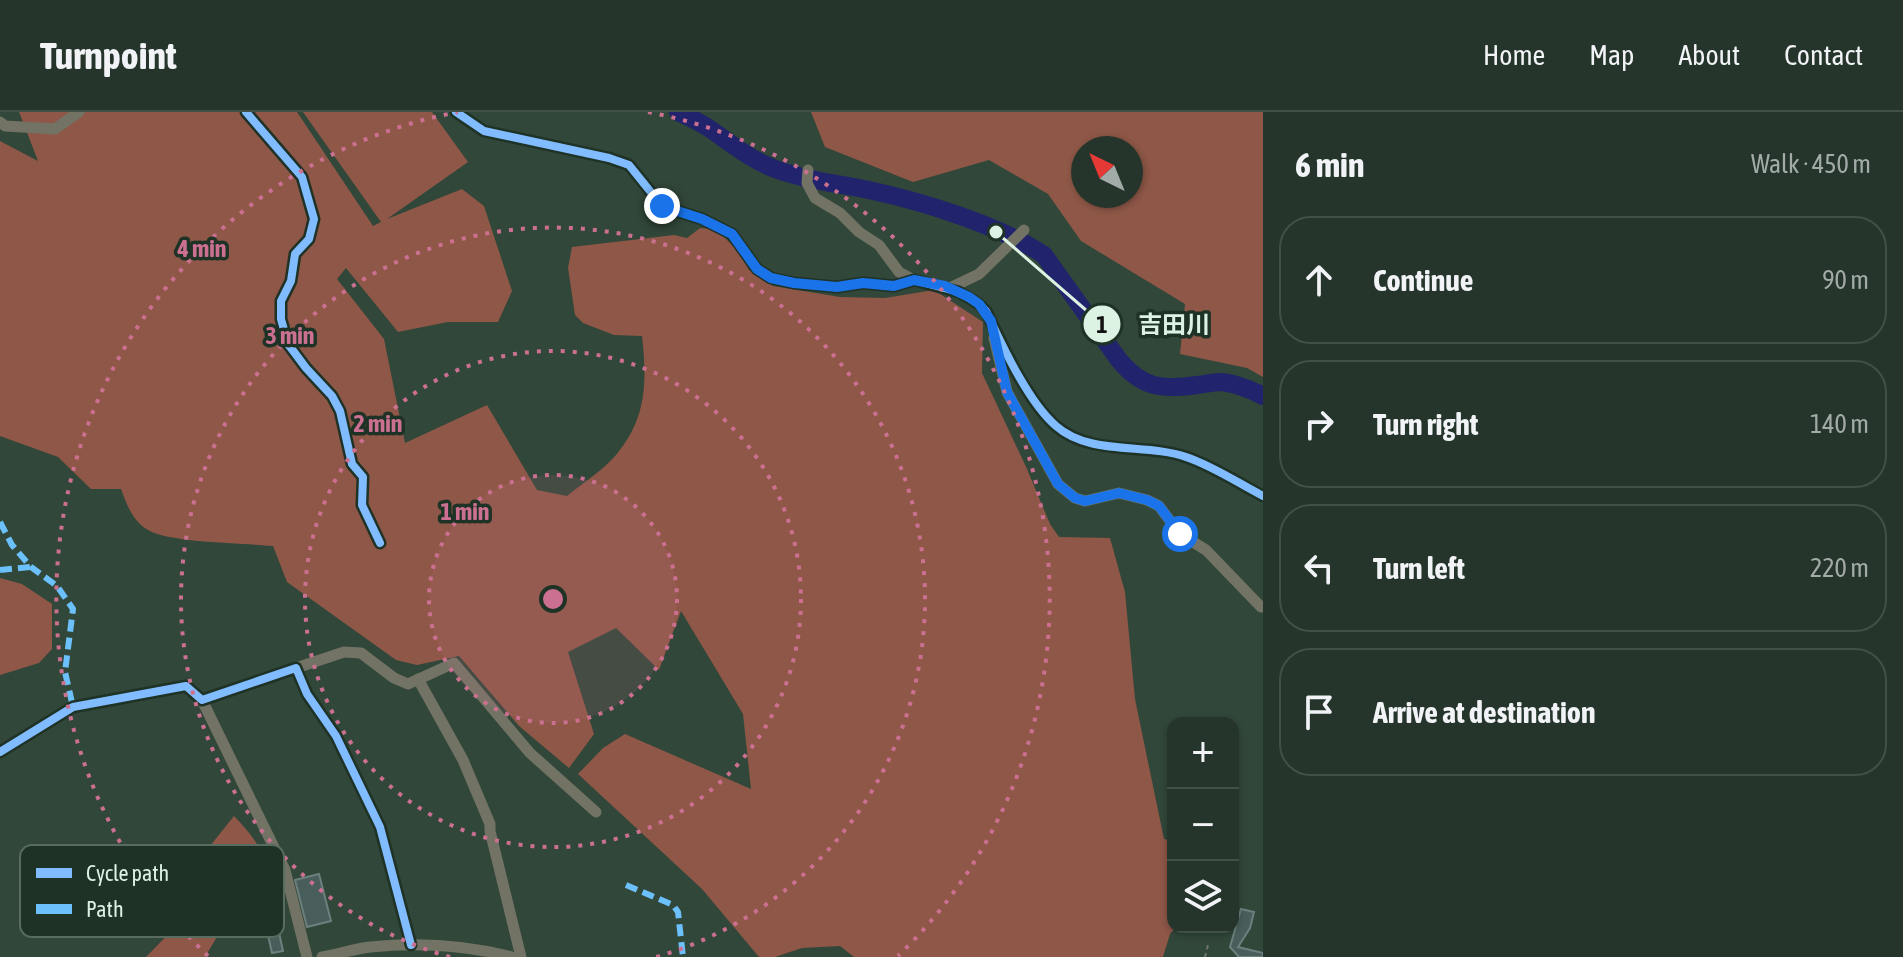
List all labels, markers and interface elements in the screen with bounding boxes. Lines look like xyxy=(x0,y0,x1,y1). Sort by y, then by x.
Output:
text: Turnpoint xyxy=(40,34,177,77)
text: Home xyxy=(1483,39,1545,71)
text: Map xyxy=(1589,39,1634,71)
text: About xyxy=(1678,39,1740,71)
text: Contact xyxy=(1784,39,1863,71)
north arrow xyxy=(1071,136,1143,208)
text: 6 min xyxy=(1295,145,1364,184)
text: Walk · 450 m xyxy=(1751,149,1871,179)
route end xyxy=(644,188,680,224)
text: 4 min xyxy=(176,235,227,262)
icon: ahead xyxy=(1297,258,1341,302)
text: Continue xyxy=(1373,263,1473,297)
text: 90 m xyxy=(1822,265,1869,295)
callout: 吉田川 xyxy=(1082,300,1226,348)
text: 1 xyxy=(1096,311,1108,338)
text: 吉田川 xyxy=(1138,311,1210,338)
text: 3 min xyxy=(265,322,315,349)
icon: right xyxy=(1297,402,1341,446)
text: Turn right xyxy=(1373,407,1479,441)
text: 140 m xyxy=(1810,409,1869,439)
text: 2 min xyxy=(353,410,403,437)
text: 1 min xyxy=(440,498,490,525)
route start xyxy=(1162,516,1198,552)
icon: left xyxy=(1297,546,1341,590)
text: Turn left xyxy=(1373,551,1465,585)
text: 220 m xyxy=(1810,553,1869,583)
centre of rings xyxy=(539,585,567,613)
icon: arrive xyxy=(1297,690,1341,734)
text: Arrive at destination xyxy=(1373,695,1595,729)
map controls xyxy=(1167,717,1239,933)
button: + xyxy=(1167,717,1239,789)
button: − xyxy=(1167,789,1239,861)
legend xyxy=(20,845,284,937)
text: Cycle path xyxy=(86,860,169,886)
button: layers xyxy=(1167,861,1239,933)
text: Path xyxy=(86,896,124,922)

